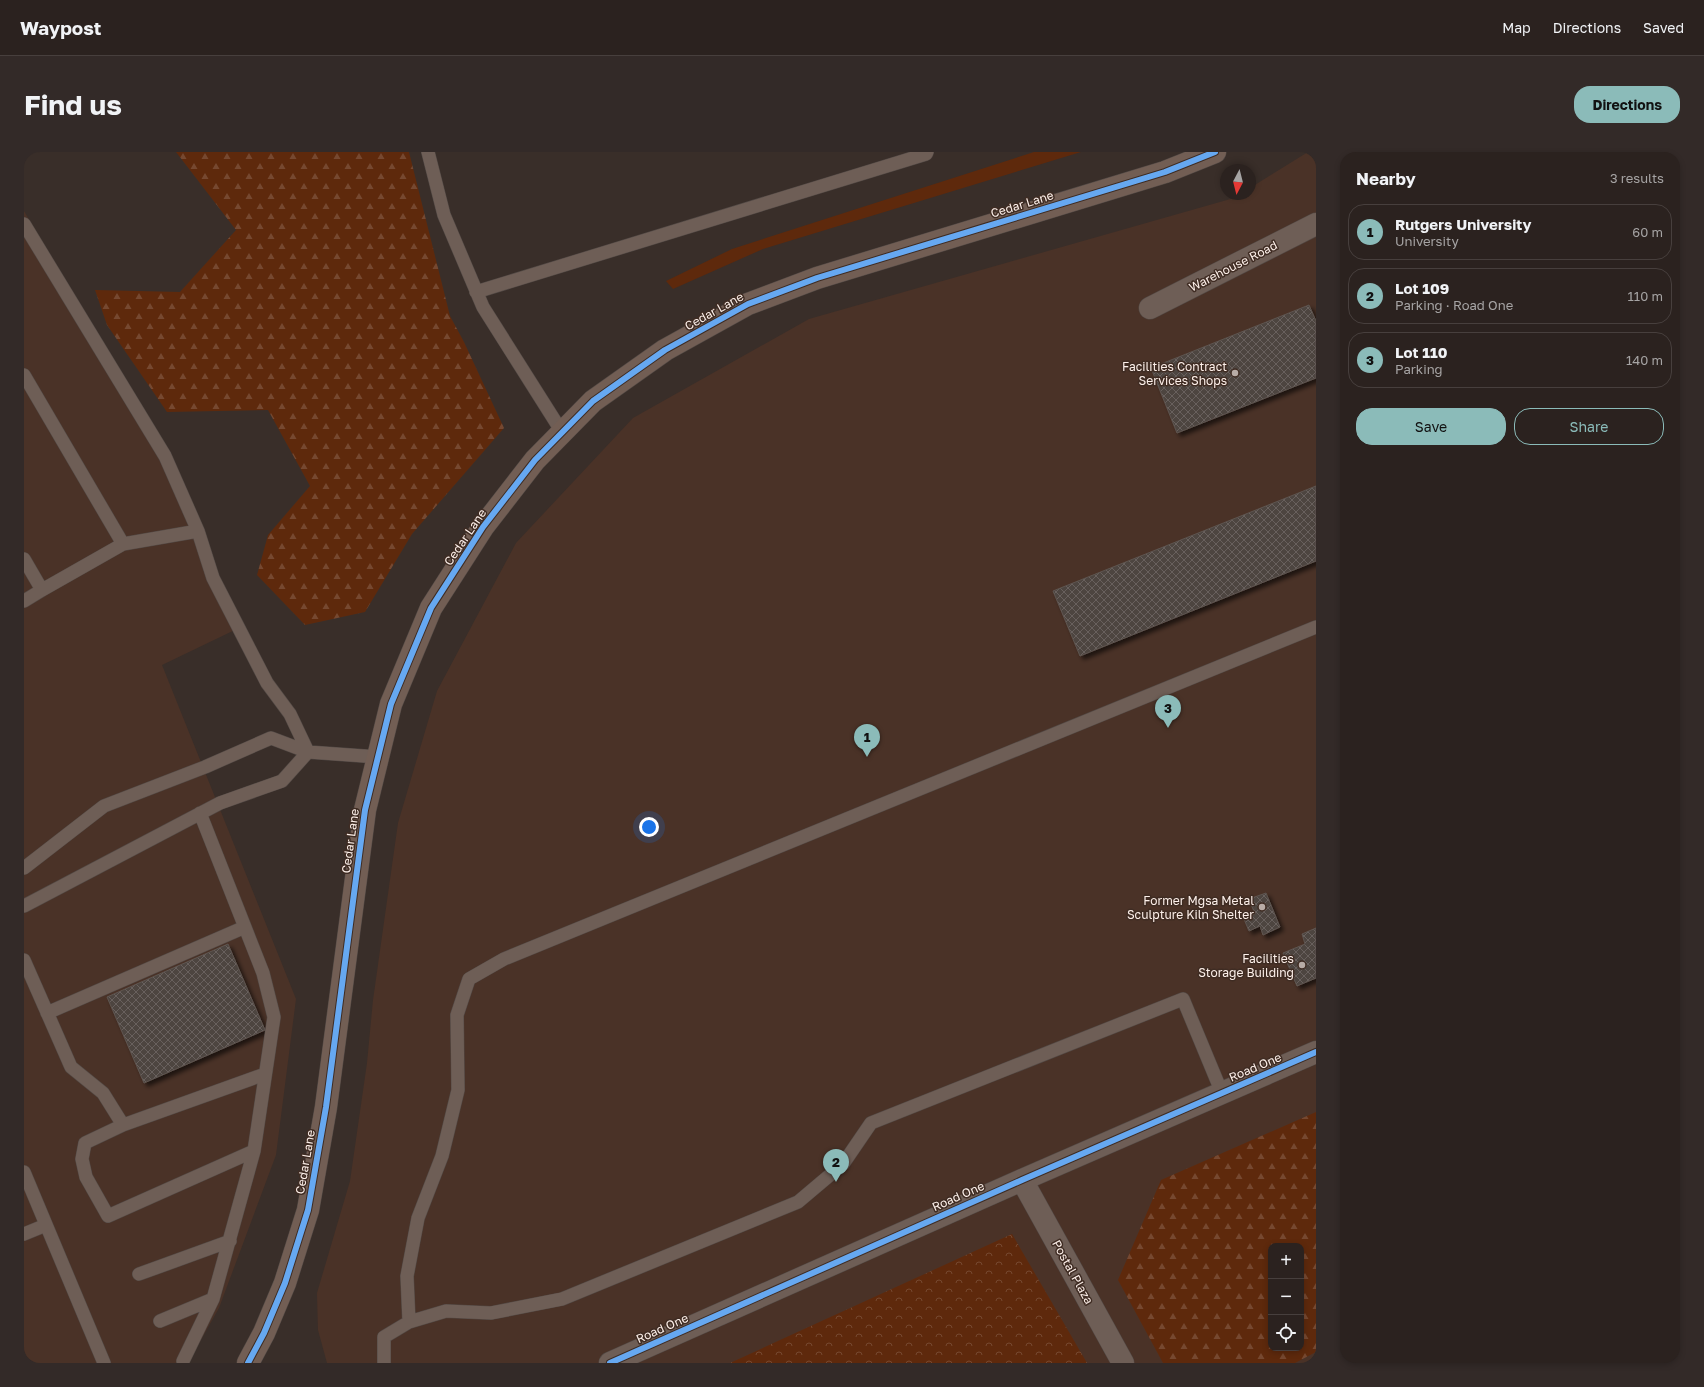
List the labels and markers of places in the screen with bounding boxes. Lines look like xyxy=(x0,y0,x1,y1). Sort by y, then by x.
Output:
place label: Facilities Contract Services Shops xyxy=(1122,359,1227,388)
marker: Facilities Contract Services Shops xyxy=(1230,368,1240,378)
pin: 3 xyxy=(1155,695,1181,728)
pin: 1 xyxy=(854,724,880,757)
place label: Former Mgsa Metal Sculpture Kiln Shelter xyxy=(1127,893,1254,922)
marker: Former Mgsa Metal Sculpture Kiln Shelter xyxy=(1257,902,1267,912)
place label: Facilities Storage Building xyxy=(1198,951,1294,980)
marker: Facilities Storage Building xyxy=(1297,960,1307,970)
pin: 2 xyxy=(823,1149,849,1182)

